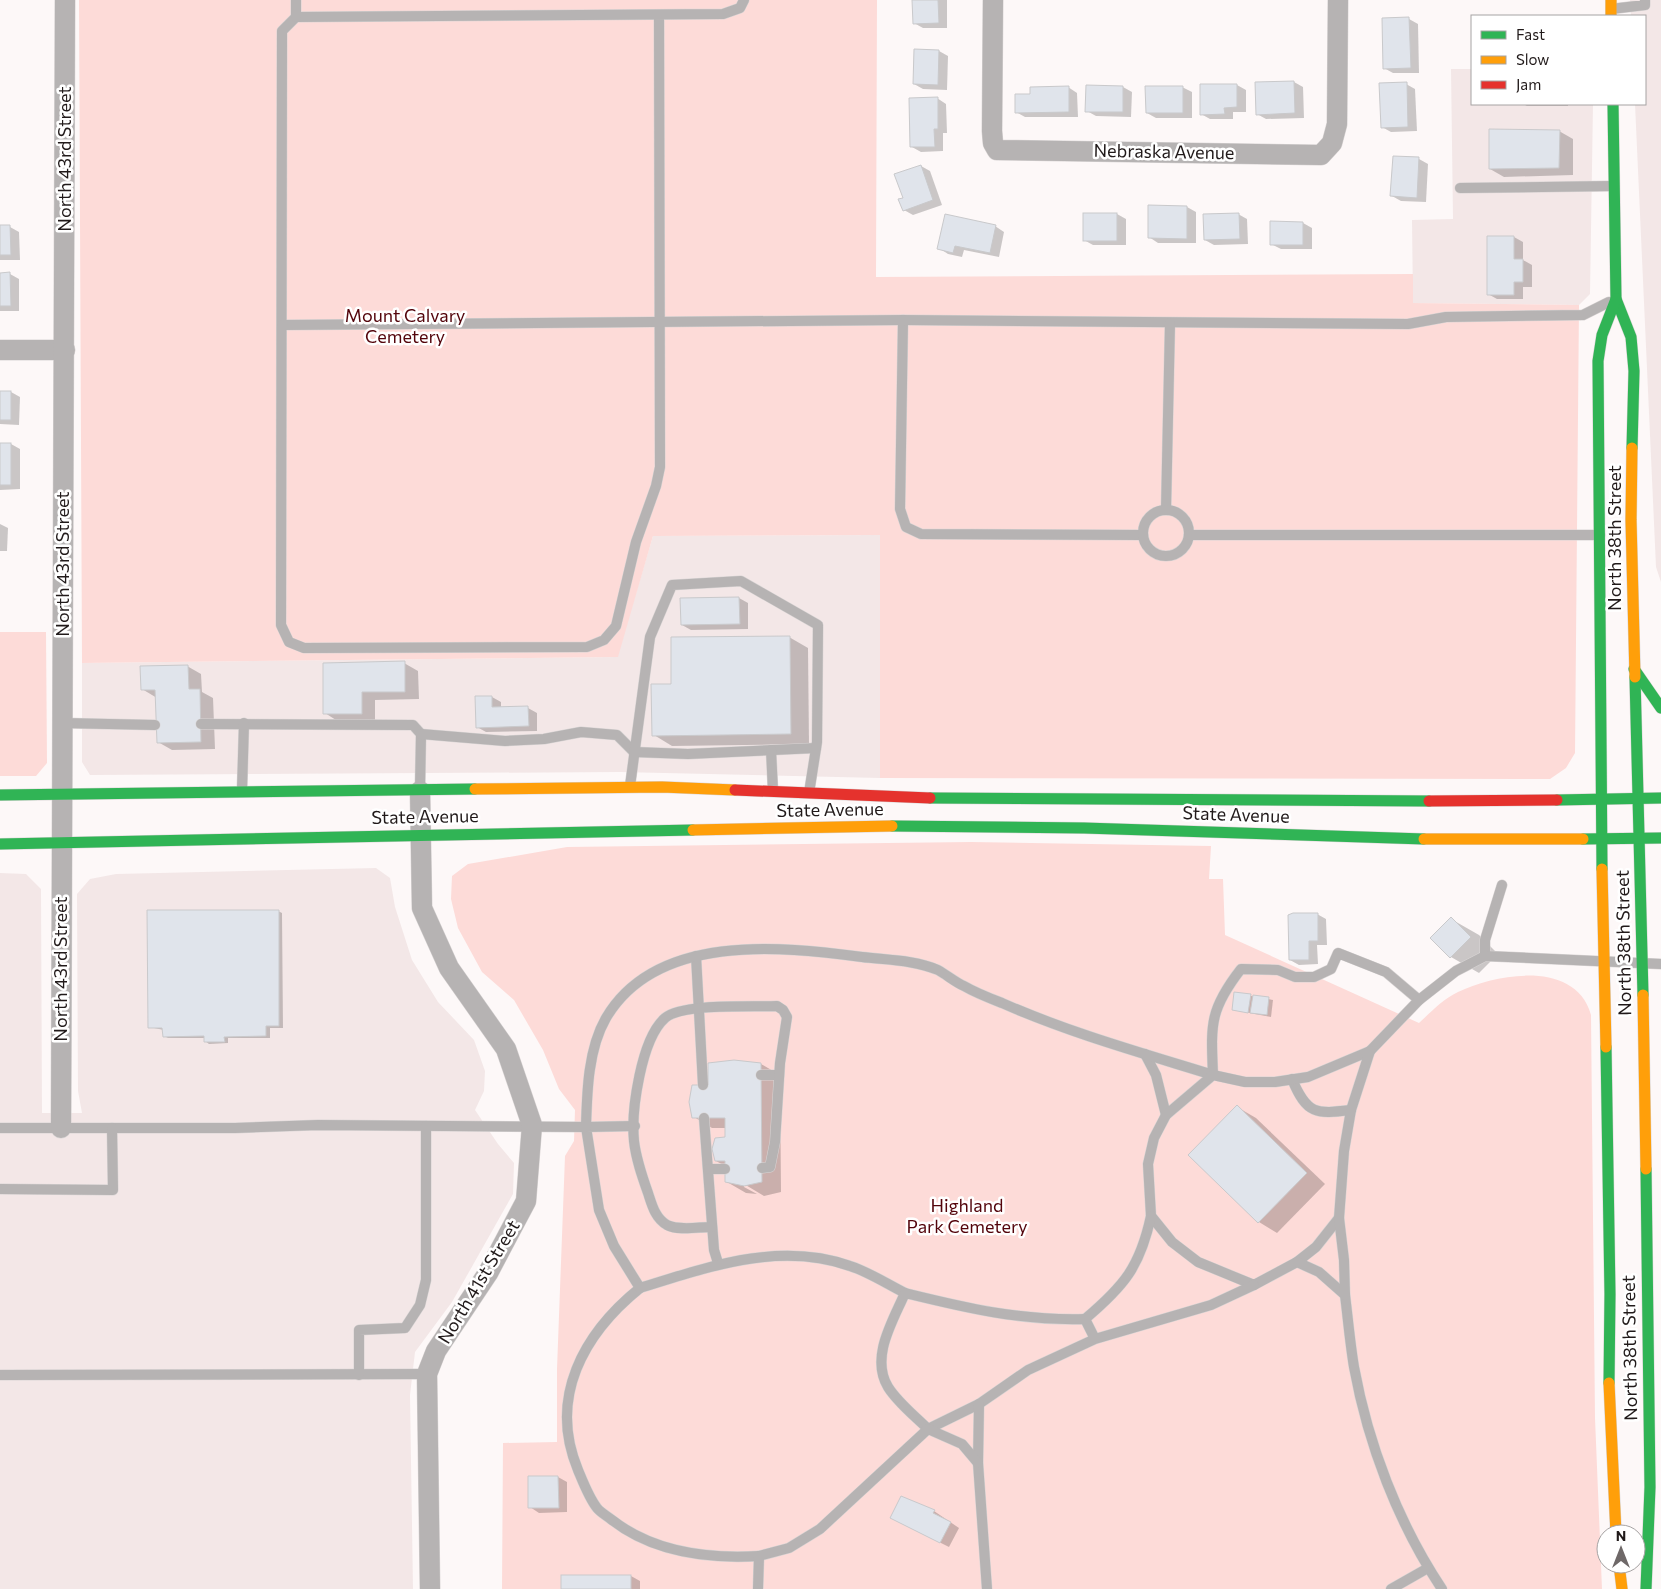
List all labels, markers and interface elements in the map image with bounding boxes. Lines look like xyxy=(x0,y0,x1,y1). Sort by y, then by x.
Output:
legend xyxy=(1471,15,1646,105)
text: Fast xyxy=(1516,25,1545,43)
text: Slow xyxy=(1516,50,1549,68)
text: Jam xyxy=(1516,75,1541,93)
street label: North 43rd Street xyxy=(53,86,75,232)
street label: Nebraska Avenue xyxy=(1093,139,1235,163)
park label: Mount Calvary Cemetery xyxy=(345,304,465,347)
street label: North 38th Street xyxy=(1603,465,1625,611)
street label: North 43rd Street xyxy=(51,491,73,637)
street label: State Avenue xyxy=(776,797,884,821)
street label: State Avenue xyxy=(1182,801,1290,827)
street label: State Avenue xyxy=(371,804,479,828)
street label: North 38th Street xyxy=(1611,870,1635,1016)
street label: North 43rd Street xyxy=(49,896,71,1042)
park label: Highland Park Cemetery xyxy=(906,1194,1028,1237)
street label: North 41st Street xyxy=(433,1216,524,1347)
street label: North 38th Street xyxy=(1617,1275,1641,1421)
north arrow xyxy=(1596,1524,1646,1574)
text: N xyxy=(1616,1527,1626,1544)

